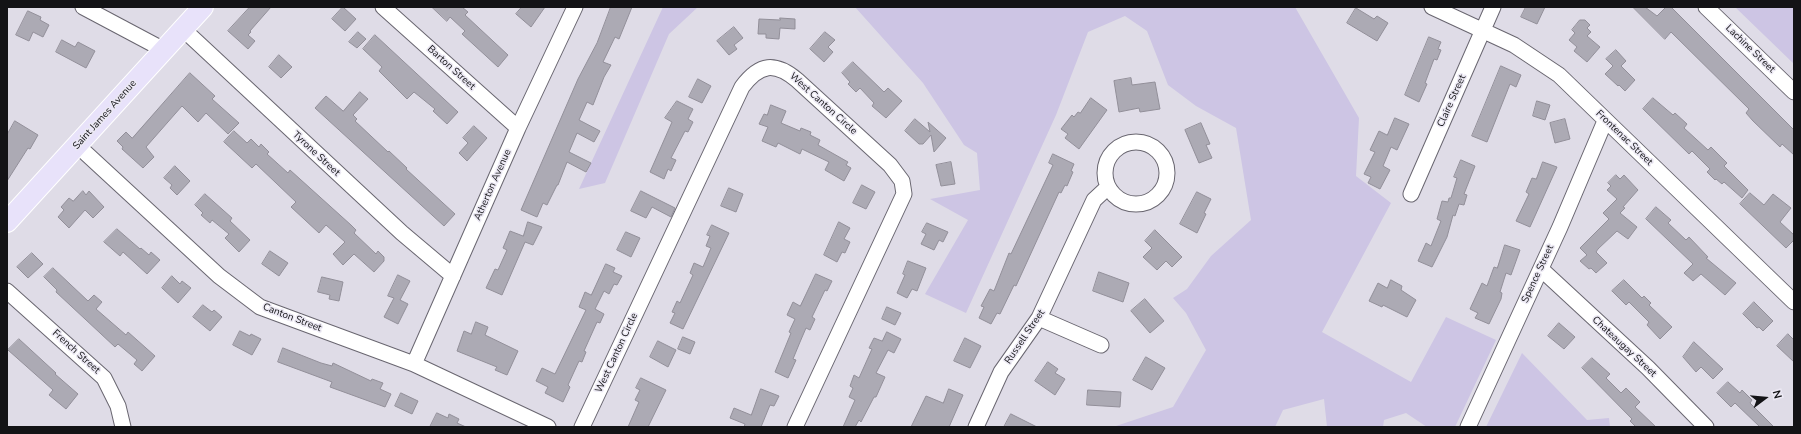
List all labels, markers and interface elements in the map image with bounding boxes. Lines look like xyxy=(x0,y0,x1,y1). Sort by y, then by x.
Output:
street label: Lachine Street xyxy=(1723,22,1777,76)
street label: Barton Street xyxy=(425,43,477,93)
street label: West Canton Circle xyxy=(787,70,859,138)
street label: Claire Street xyxy=(1435,73,1469,129)
street label: Saint James Avenue xyxy=(71,78,139,152)
street label: Frontenac Street xyxy=(1593,108,1655,168)
street label: Tyrone Street xyxy=(290,129,342,179)
street label: Atherton Avenue xyxy=(472,147,514,223)
street label: Spence Street xyxy=(1519,243,1557,305)
street label: Canton Street xyxy=(261,301,323,335)
street label: Russell Street xyxy=(1002,308,1048,366)
street label: West Canton Circle xyxy=(593,311,641,395)
street label: Chateaugay Street xyxy=(1589,314,1659,380)
street label: French Street xyxy=(50,327,102,377)
north arrow xyxy=(1745,378,1785,418)
text: N xyxy=(1769,389,1785,401)

